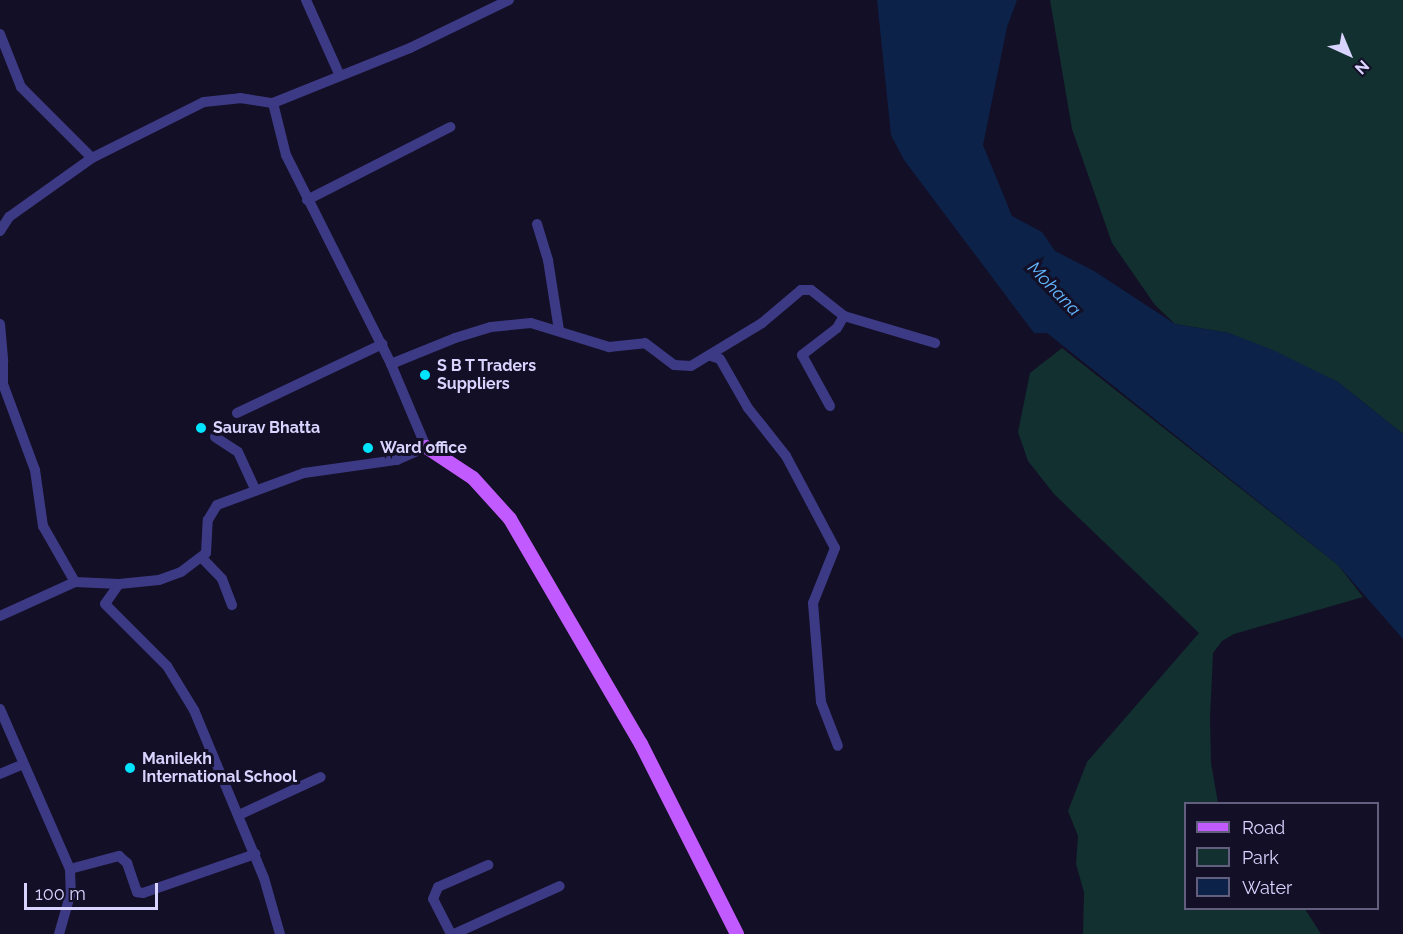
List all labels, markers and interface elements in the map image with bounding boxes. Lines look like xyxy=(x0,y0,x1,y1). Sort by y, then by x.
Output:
north arrow xyxy=(1319,24,1379,84)
text: N xyxy=(1351,56,1373,78)
water label: Mohana xyxy=(1023,257,1085,321)
place label: S B T Traders Suppliers xyxy=(437,356,538,394)
marker: S B T Traders Suppliers xyxy=(418,368,432,382)
place label: Saurav Bhatta xyxy=(213,418,321,438)
marker: Saurav Bhatta xyxy=(194,421,208,435)
place label: Ward office xyxy=(380,438,467,458)
marker: Ward office xyxy=(361,441,375,455)
place label: Manilekh International School xyxy=(142,749,297,787)
marker: Manilekh International School xyxy=(123,761,137,775)
legend xyxy=(1184,802,1379,910)
text: Road xyxy=(1242,817,1285,838)
text: Park xyxy=(1242,847,1279,868)
scale bar xyxy=(27,871,160,909)
text: Water xyxy=(1242,877,1292,898)
text: 100 m xyxy=(35,883,86,904)

